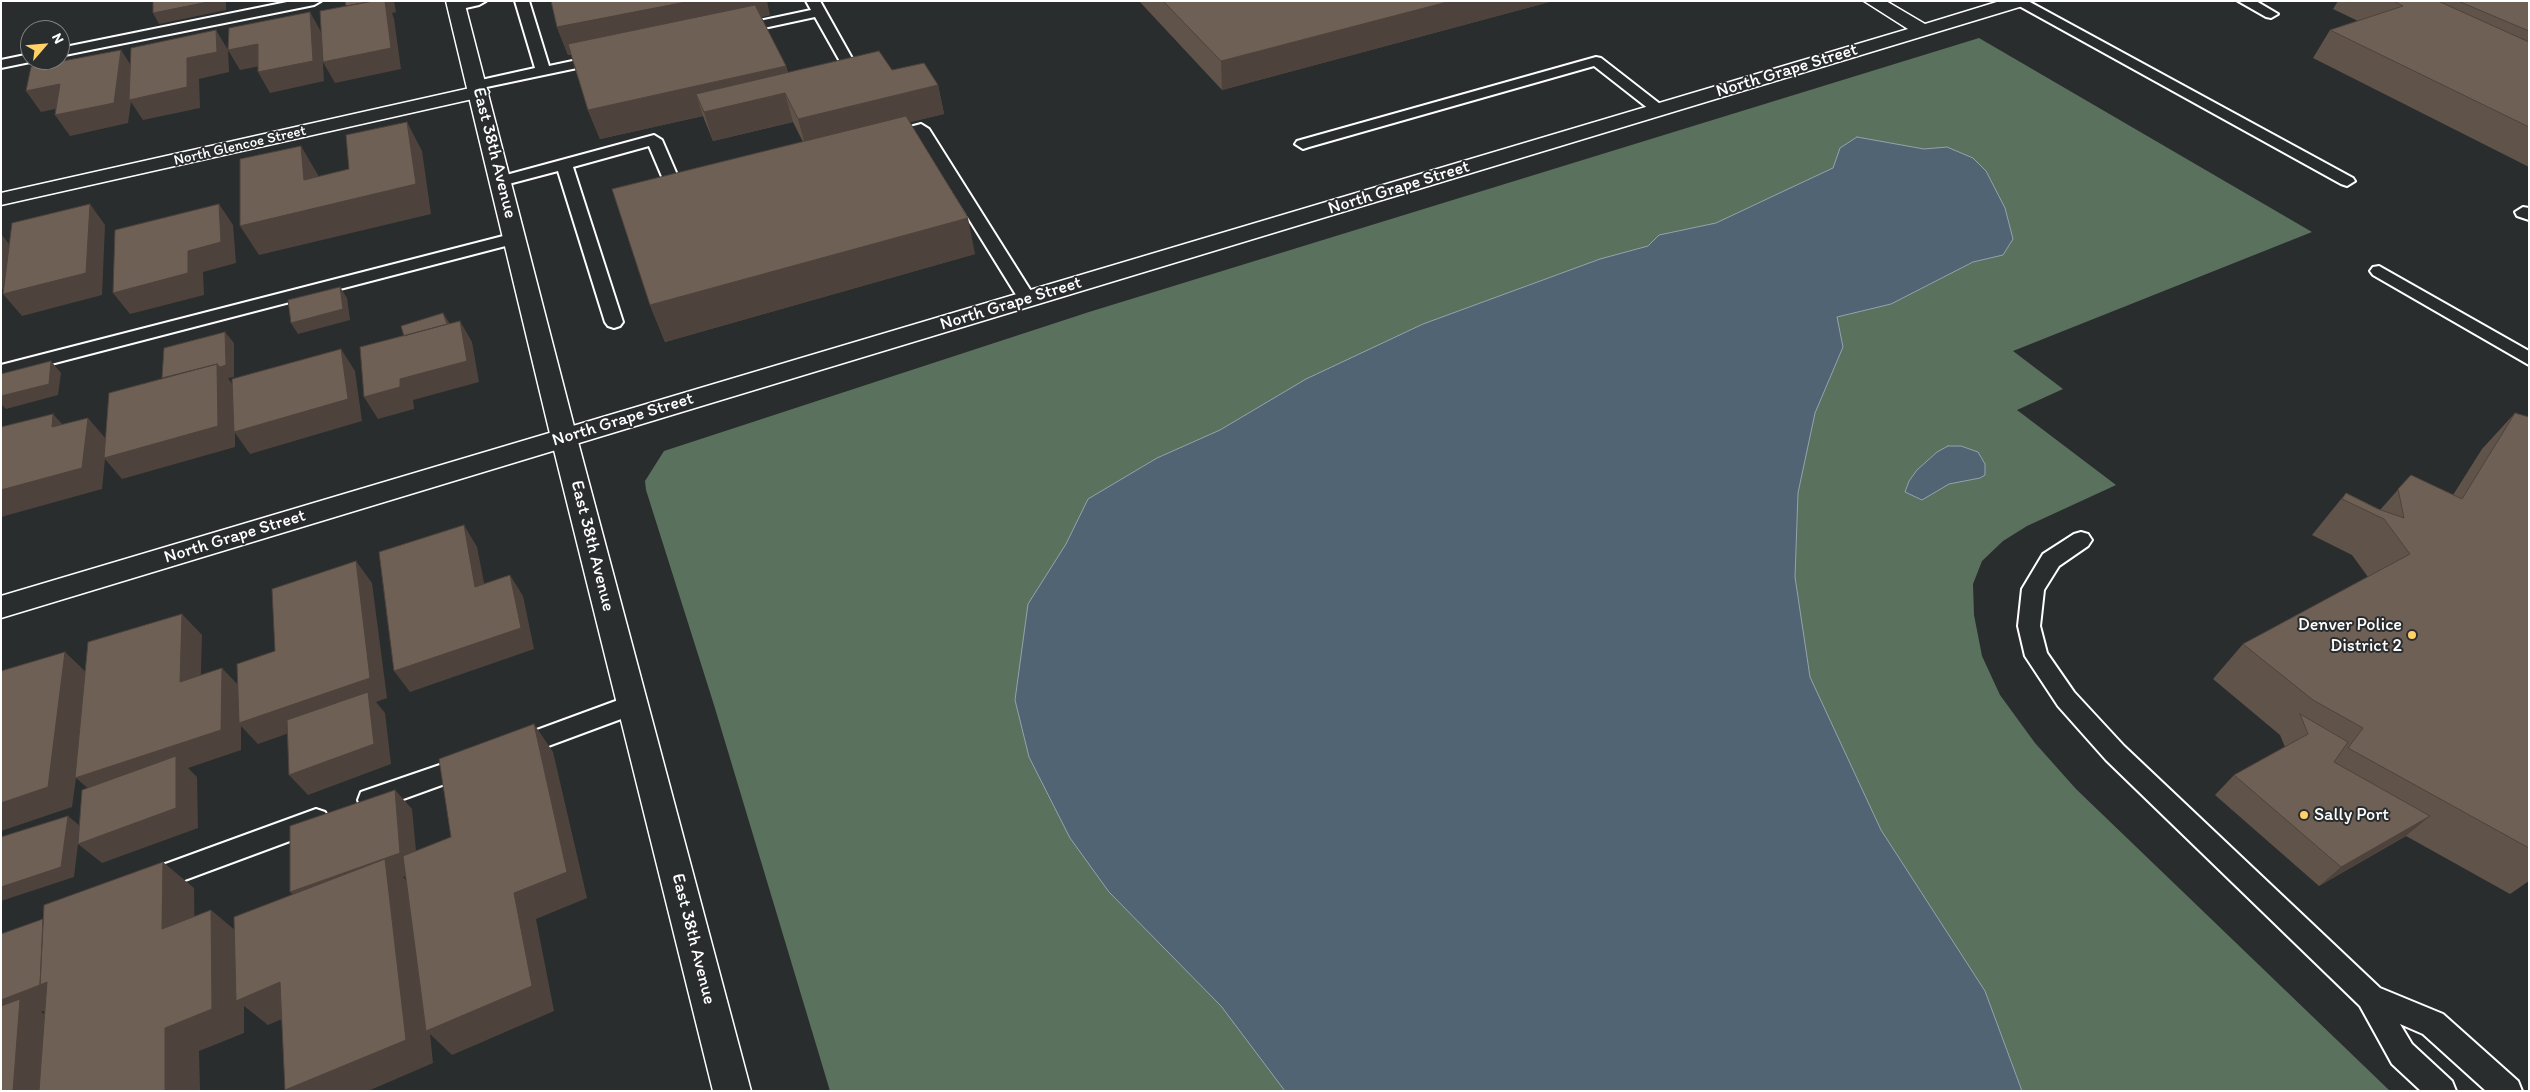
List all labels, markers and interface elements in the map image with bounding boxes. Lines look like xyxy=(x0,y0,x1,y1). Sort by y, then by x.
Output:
north arrow xyxy=(20,20,70,70)
text: N xyxy=(48,30,68,46)
street label: North Grape Street xyxy=(1714,39,1860,103)
street label: East 38th Avenue xyxy=(467,85,521,221)
street label: North Glencoe Street xyxy=(172,122,308,170)
street label: North Grape Street xyxy=(1326,156,1472,220)
street label: North Grape Street xyxy=(938,272,1084,336)
street label: North Grape Street xyxy=(550,388,696,452)
street label: East 38th Avenue xyxy=(565,478,619,614)
street label: North Grape Street xyxy=(162,505,308,569)
place label: Denver Police District 2 xyxy=(2298,614,2402,656)
marker: Denver Police District 2 xyxy=(2406,629,2418,641)
place label: Sally Port xyxy=(2314,804,2389,826)
marker: Sally Port xyxy=(2298,809,2310,821)
street label: East 38th Avenue xyxy=(666,871,720,1007)

